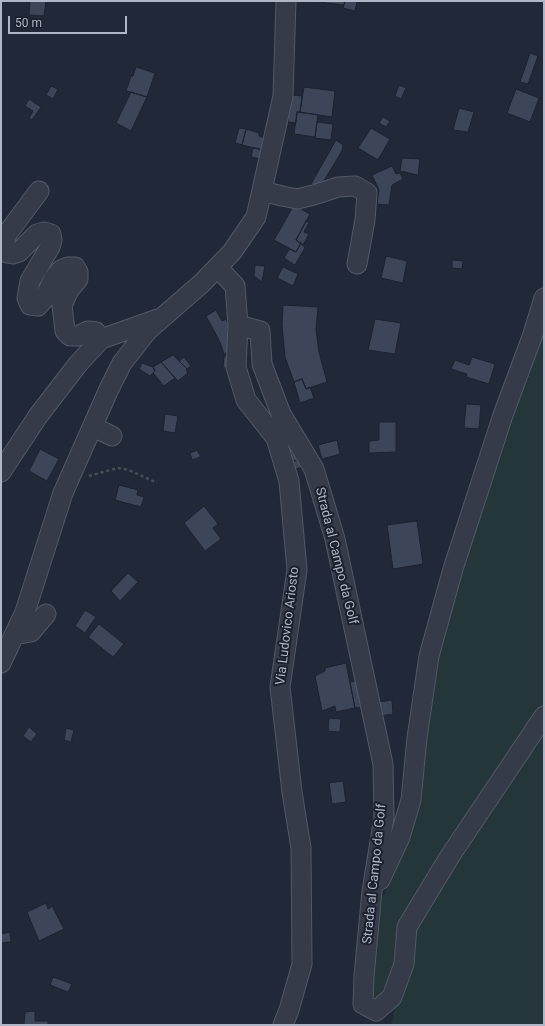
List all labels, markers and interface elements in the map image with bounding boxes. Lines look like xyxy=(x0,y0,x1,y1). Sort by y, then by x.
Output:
scale bar xyxy=(10,8,129,34)
text: 50 m xyxy=(15,16,42,30)
street label: Strada al Campo da Golf xyxy=(311,486,361,626)
street label: Via Ludovico Ariosto xyxy=(273,566,303,686)
street label: Strada al Campo da Golf xyxy=(360,803,390,945)

